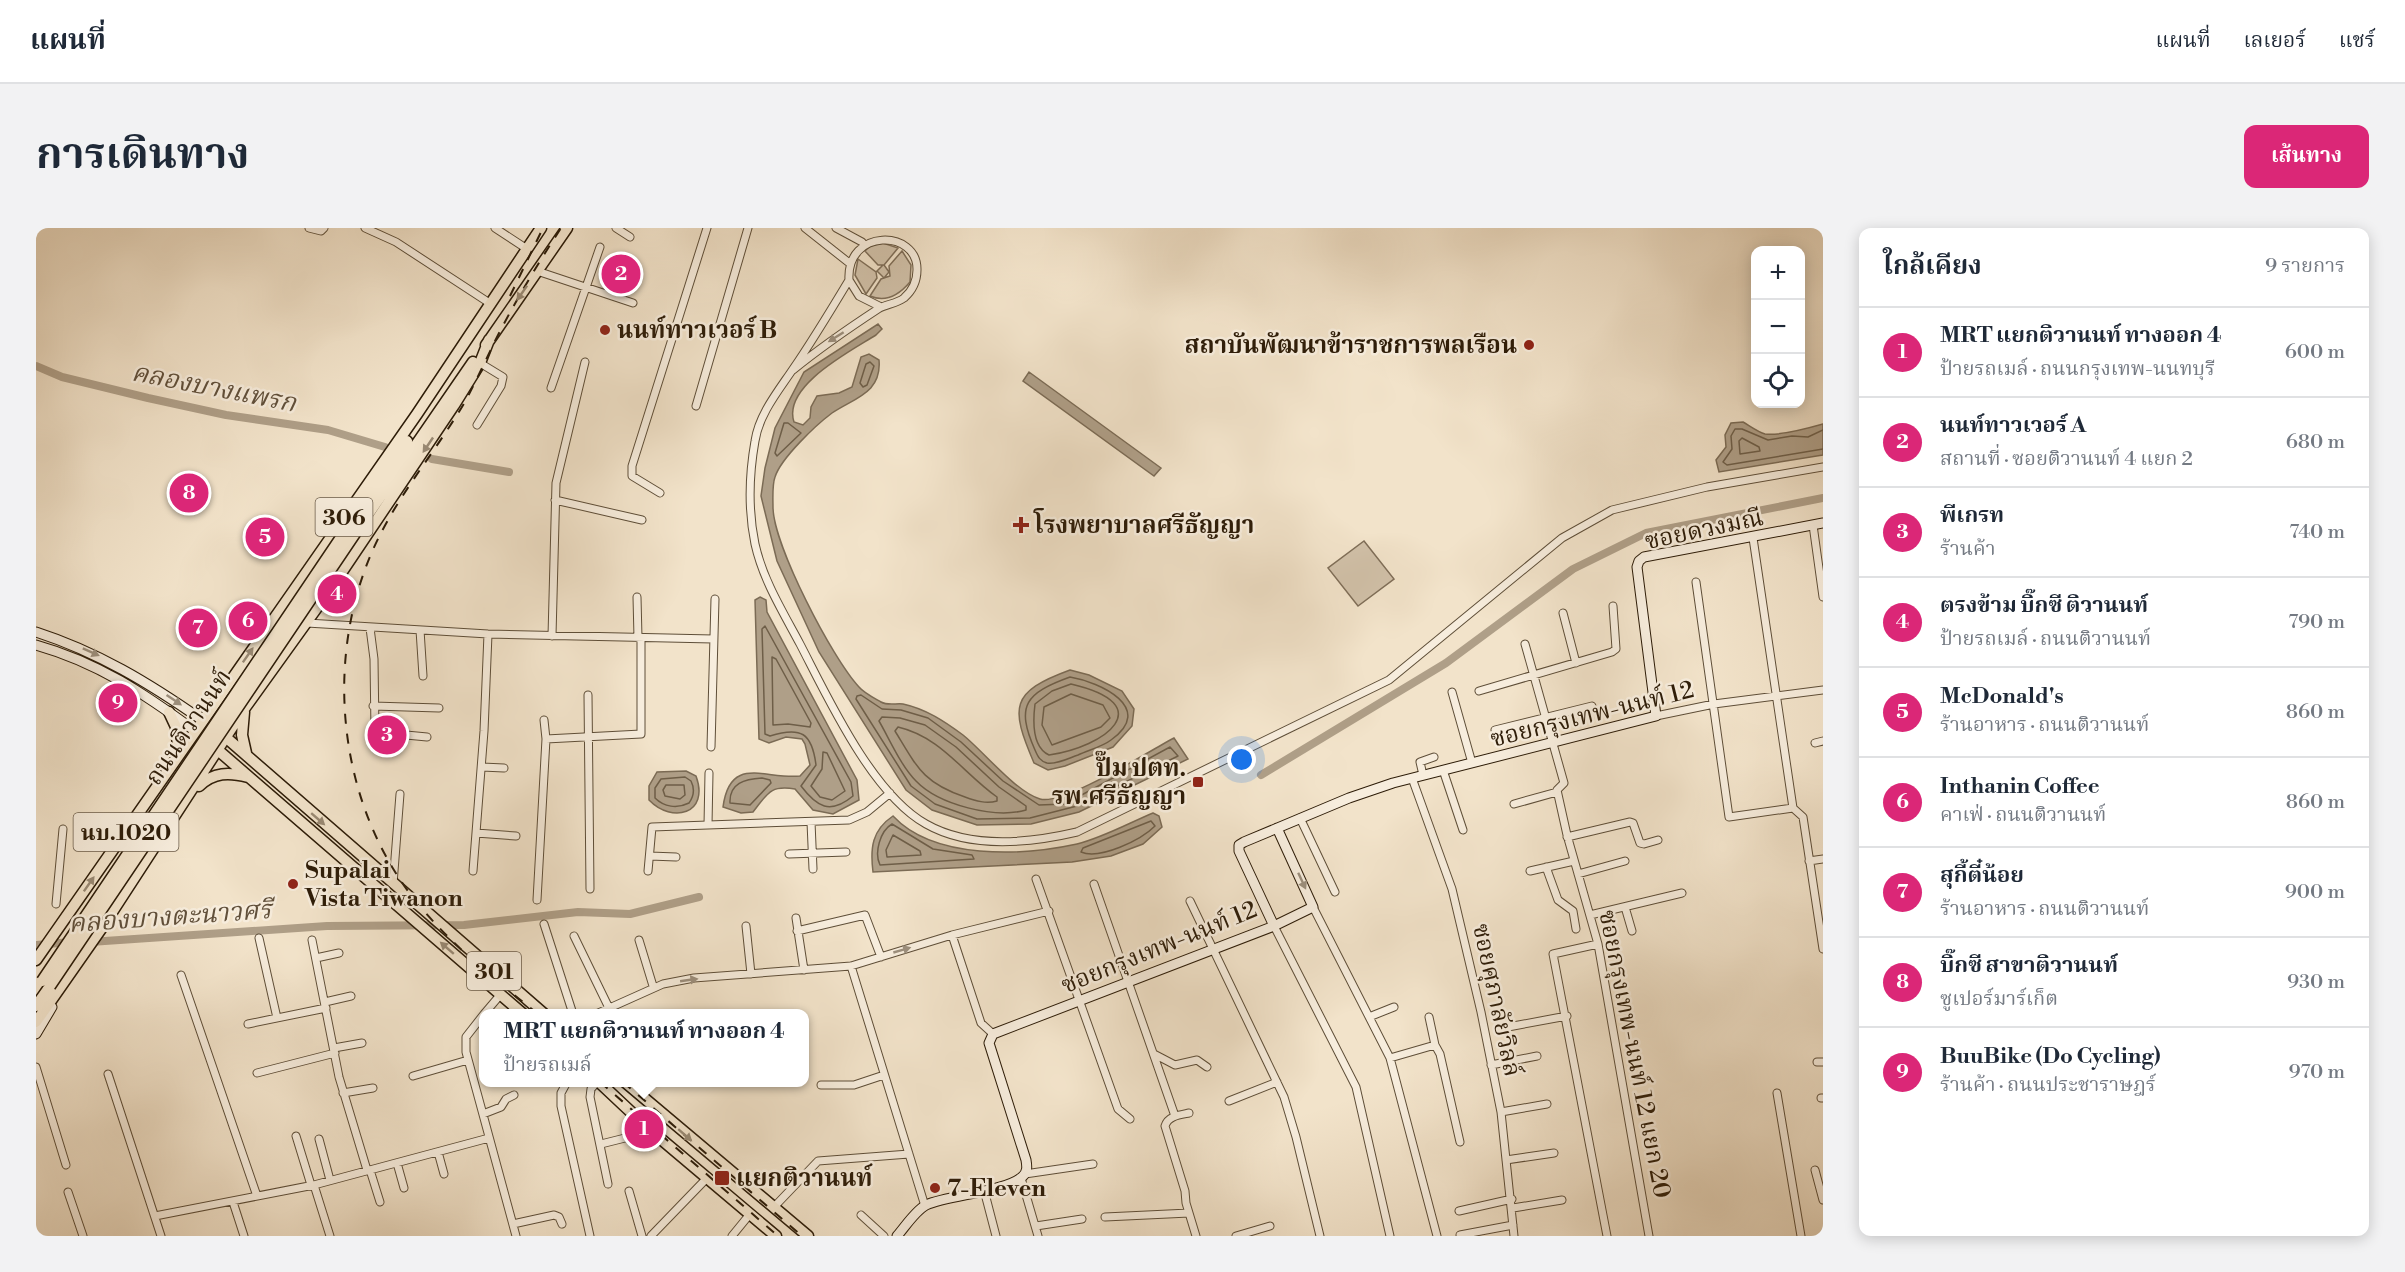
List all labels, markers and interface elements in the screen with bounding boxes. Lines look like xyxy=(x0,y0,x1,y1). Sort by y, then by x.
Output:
text: แผนที่ xyxy=(30,23,106,58)
text: แผนที่ xyxy=(2156,28,2211,54)
text: เลเยอร์ xyxy=(2244,28,2306,54)
text: แชร์ xyxy=(2339,28,2375,54)
button: เส้นทาง xyxy=(2244,125,2369,188)
text: การเดินทาง xyxy=(36,129,249,182)
map controls xyxy=(1751,246,1805,408)
button: + xyxy=(1751,246,1805,300)
text: ใกล้เคียง xyxy=(1883,250,1982,282)
pin: 2 xyxy=(602,252,640,296)
text: 9 รายการ xyxy=(2265,254,2345,279)
one-way arrow xyxy=(516,285,528,301)
button: − xyxy=(1751,300,1805,354)
place label: นนท์ทาวเวอร์ B xyxy=(617,315,777,346)
text: MRT แยกติวานนท์ ทางออก 4 xyxy=(1940,322,2221,349)
marker: นนท์ทาวเวอร์ B xyxy=(598,323,612,337)
place label: สถาบันพัฒนาข้าราชการพลเรือน xyxy=(1184,331,1517,361)
one-way arrow xyxy=(828,332,844,343)
marker: สถาบันพัฒนาข้าราชการพลเรือน xyxy=(1522,338,1536,352)
text: 1 xyxy=(1898,340,1907,365)
text: 600 m xyxy=(2285,340,2345,365)
button: locate xyxy=(1751,354,1805,408)
water label: คลองบางแพรก xyxy=(129,356,300,420)
text: ป้ายรถเมล์ · ถนนกรุงเทพ-นนทบุรี xyxy=(1940,357,2215,382)
text: นนท์ทาวเวอร์ A xyxy=(1940,412,2086,439)
text: 2 xyxy=(1896,430,1909,455)
text: 680 m xyxy=(2286,430,2345,455)
one-way arrow xyxy=(422,436,433,453)
text: สถานที่ · ซอยติวานนท์ 4 แยก 2 xyxy=(1940,447,2193,472)
pin: 8 xyxy=(170,470,208,516)
road number: 306 xyxy=(316,498,372,536)
text: พีเกรท xyxy=(1940,502,2004,529)
street label: ซอยดวงมณี xyxy=(1642,503,1766,557)
place label: โรงพยาบาลศรีธัญญา xyxy=(1033,508,1254,541)
pin: 5 xyxy=(246,514,284,560)
marker: โรงพยาบาลศรีธัญญา xyxy=(1012,516,1030,534)
text: 3 xyxy=(1896,520,1909,545)
text: 740 m xyxy=(2289,520,2345,545)
text: ร้านค้า xyxy=(1940,537,1995,562)
pin: 4 xyxy=(318,572,356,616)
text: ตรงข้าม บิ๊กซี ติวานนท์ xyxy=(1940,592,2148,619)
pin: 6 xyxy=(228,598,268,644)
pin: 7 xyxy=(178,606,218,650)
text: 4 xyxy=(1896,610,1909,635)
text: 790 m xyxy=(2288,610,2345,635)
text: ป้ายรถเมล์ · ถนนติวานนท์ xyxy=(1940,627,2151,652)
one-way arrow xyxy=(242,647,254,663)
one-way arrow xyxy=(82,648,99,657)
street label: ถนนติวานนท์ xyxy=(137,663,239,791)
street label: ซอยกรุงเทพ-นนท์ 12 xyxy=(1487,673,1697,755)
pin: 9 xyxy=(98,680,137,726)
text: McDonald's xyxy=(1940,683,2064,710)
one-way arrow xyxy=(165,694,181,706)
text: 5 xyxy=(1896,700,1909,725)
text: 860 m xyxy=(2286,700,2345,725)
pin: 3 xyxy=(368,712,406,758)
text: ร้านอาหาร · ถนนติวานนท์ xyxy=(1940,713,2149,738)
your location xyxy=(1227,745,1256,774)
place label: ปั๊ม ปตท. รพ.ศรีธัญญา xyxy=(1052,750,1186,812)
text: Inthanin Coffee xyxy=(1940,773,2100,800)
marker: ปั๊ม ปตท. รพ.ศรีธัญญา xyxy=(1191,775,1205,789)
text: 6 xyxy=(1896,790,1909,815)
text: 860 m xyxy=(2286,790,2345,815)
text: คาเฟ่ · ถนนติวานนท์ xyxy=(1940,803,2106,828)
one-way arrow xyxy=(310,812,325,825)
road number: นบ.1020 xyxy=(74,813,178,851)
place label: Supalai Vista Tiwanon xyxy=(304,856,463,914)
text: สุกี้ตี๋น้อย xyxy=(1940,862,2024,889)
one-way arrow xyxy=(1297,873,1307,891)
one-way arrow xyxy=(83,876,95,892)
marker: Supalai Vista Tiwanon xyxy=(286,877,300,891)
text: 7 xyxy=(1897,880,1908,905)
text: 900 m xyxy=(2285,880,2345,905)
street label: ซอยกรุงเทพ-นนท์ 12 xyxy=(1056,893,1262,1001)
water label: คลองบางตะนาวศรี xyxy=(67,894,277,940)
text: ร้านอาหาร · ถนนติวานนท์ xyxy=(1940,897,2149,922)
street label: ซอยกรุงเทพ-นนท์ 12 แยก 20 xyxy=(1591,907,1679,1201)
street label: ซอยศุภาลัยวิลล์ xyxy=(1465,921,1529,1079)
one-way arrow xyxy=(440,942,455,955)
one-way arrow xyxy=(893,945,911,954)
road number: 301 xyxy=(467,952,521,990)
text: บิ๊กซี สาขาติวานนท์ xyxy=(1940,952,2118,979)
text: 8 xyxy=(1896,970,1909,995)
text: 930 m xyxy=(2287,970,2345,995)
one-way arrow xyxy=(680,975,699,984)
text: ซูเปอร์มาร์เก็ต xyxy=(1940,987,2058,1012)
popup xyxy=(479,1009,809,1087)
text: MRT แยกติวานนท์ ทางออก 4 xyxy=(503,1018,785,1045)
text: BuuBike (Do Cycling) xyxy=(1940,1043,2161,1070)
text: ป้ายรถเมล์ xyxy=(503,1053,592,1078)
text: 9 xyxy=(1896,1060,1909,1085)
text: 970 m xyxy=(2288,1060,2345,1085)
text: ร้านค้า · ถนนประชาราษฎร์ xyxy=(1940,1073,2156,1098)
pin: 1 xyxy=(624,1106,664,1152)
one-way arrow xyxy=(677,1128,692,1141)
place label: แยกติวานนท์ xyxy=(736,1163,873,1194)
marker: แยกติวานนท์ xyxy=(713,1169,731,1187)
place label: 7-Eleven xyxy=(947,1174,1046,1204)
marker: 7-Eleven xyxy=(928,1181,942,1195)

